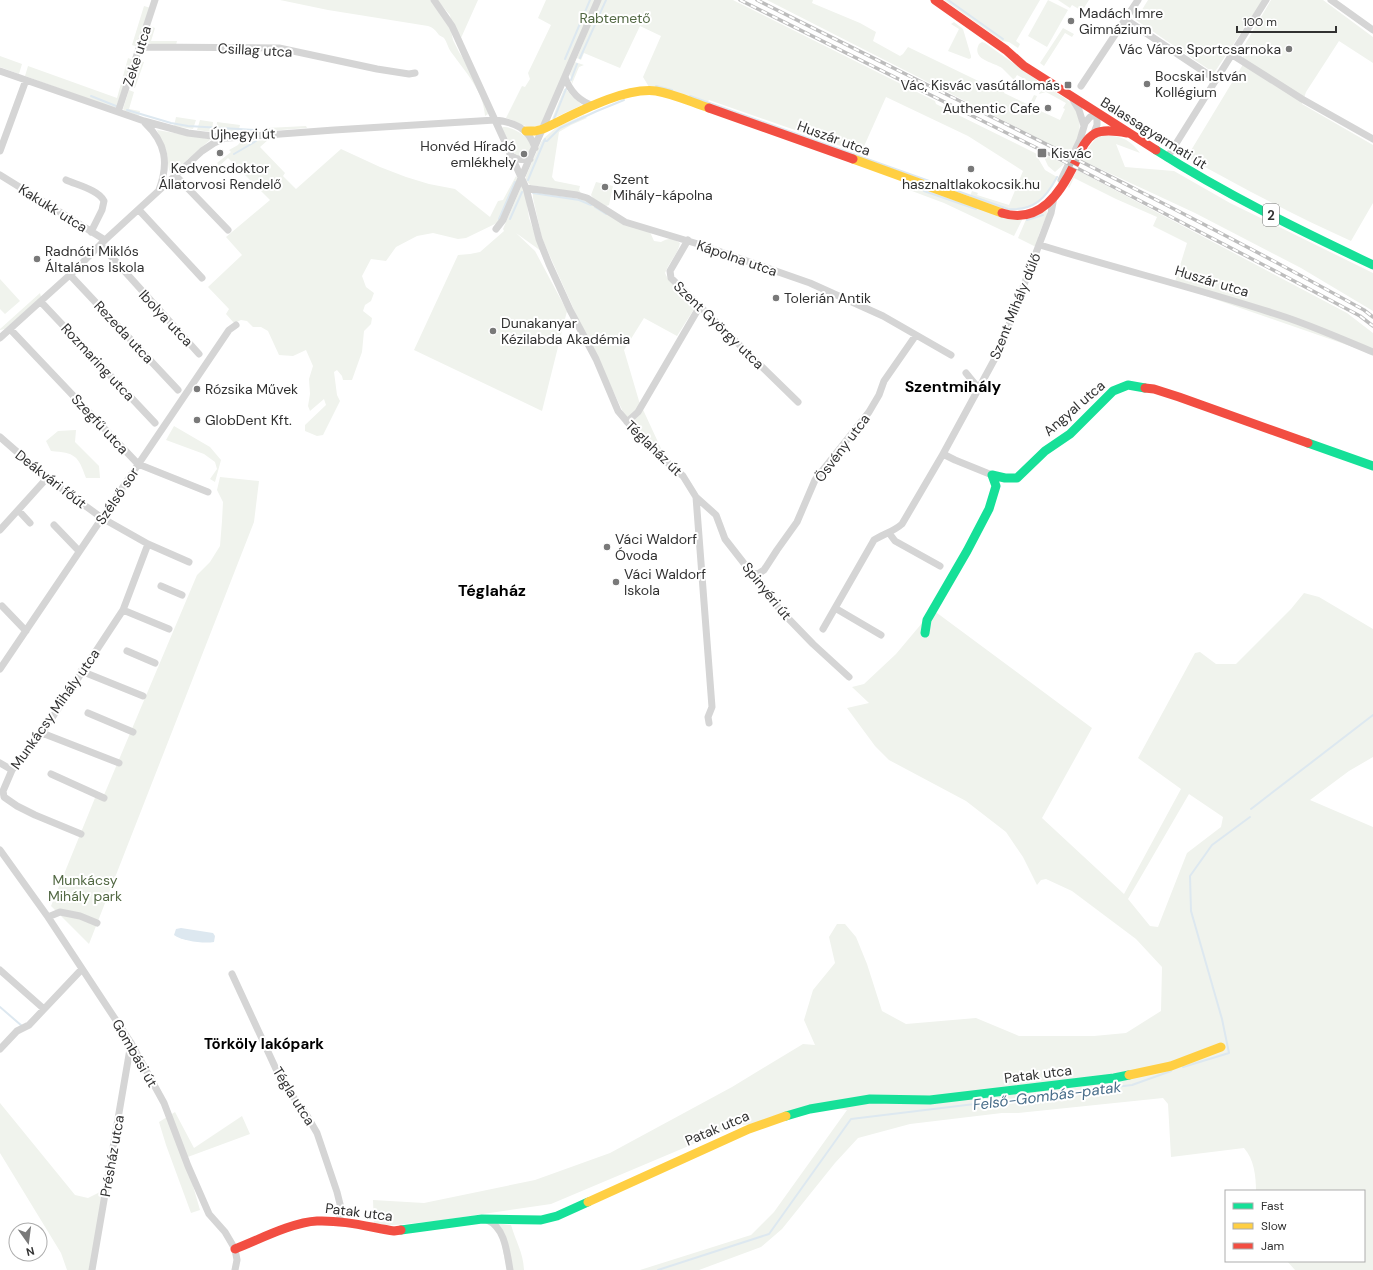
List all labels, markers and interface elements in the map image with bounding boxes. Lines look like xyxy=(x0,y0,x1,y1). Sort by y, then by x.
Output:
place label: Madách Imre Gimnázium xyxy=(1079,4,1163,38)
scale bar xyxy=(1237,8,1336,34)
park label: Rabtemető xyxy=(579,9,651,27)
text: 100 m xyxy=(1243,14,1277,30)
marker: Madách Imre Gimnázium xyxy=(1066,16,1076,26)
street label: Zeke utca xyxy=(119,23,155,89)
street label: Csillag utca xyxy=(217,39,293,61)
place label: Vác Város Sportcsarnoka xyxy=(1118,40,1281,58)
marker: Vác Város Sportcsarnoka xyxy=(1284,44,1294,54)
place label: Bocskai István Kollégium xyxy=(1155,67,1247,101)
place label: Vác, Kisvác vasútállomás xyxy=(900,76,1060,94)
marker: Bocskai István Kollégium xyxy=(1142,79,1152,89)
marker: Vác, Kisvác vasútállomás xyxy=(1063,80,1073,90)
street label: Balassagyarmati út xyxy=(1097,93,1211,173)
place label: Authentic Cafe xyxy=(943,99,1040,117)
marker: Authentic Cafe xyxy=(1043,103,1053,113)
street label: Huszár utca xyxy=(795,116,873,160)
street label: Újhegyi út xyxy=(210,124,276,144)
place label: Honvéd Híradó emlékhely xyxy=(420,137,516,171)
place label: Kisvác xyxy=(1051,144,1092,162)
marker: Kisvác xyxy=(1036,147,1048,159)
marker: Kedvencdoktor Állatorvosi Rendelő xyxy=(215,148,225,158)
marker: Honvéd Híradó emlékhely xyxy=(519,149,529,159)
place label: Kedvencdoktor Állatorvosi Rendelő xyxy=(158,159,282,193)
marker: hasznaltlakokocsik.hu xyxy=(966,164,976,174)
place label: Szent Mihály-kápolna xyxy=(613,170,713,204)
place label: hasznaltlakokocsik.hu xyxy=(902,175,1040,193)
street label: Kakukk utca xyxy=(15,180,91,236)
marker: Szent Mihály-kápolna xyxy=(600,182,610,192)
road number: 2 xyxy=(1263,204,1279,226)
street label: Kápolna utca xyxy=(694,236,780,280)
place label: Radnóti Miklós Általános Iskola xyxy=(45,242,144,276)
street label: Szent Mihály dűlő xyxy=(985,250,1045,362)
marker: Radnóti Miklós Általános Iskola xyxy=(32,254,42,264)
street label: Huszár utca xyxy=(1173,261,1251,301)
street label: Szent György utca xyxy=(670,277,768,373)
street label: Ibolya utca xyxy=(135,286,197,350)
place label: Tolerián Antik xyxy=(784,289,871,307)
marker: Tolerián Antik xyxy=(771,293,781,303)
street label: Rezeda utca xyxy=(90,297,158,367)
place label: Dunakanyar Kézilabda Akadémia xyxy=(501,314,630,348)
street label: Rozmaring utca xyxy=(57,319,139,405)
marker: Dunakanyar Kézilabda Akadémia xyxy=(488,326,498,336)
district label: Szentmihály xyxy=(905,376,1002,397)
street label: Angyal utca xyxy=(1039,376,1109,440)
place label: Rózsika Művek xyxy=(205,380,298,398)
marker: Rózsika Művek xyxy=(192,384,202,394)
street label: Szegfű utca xyxy=(68,390,132,458)
street label: Ösvény utca xyxy=(811,410,873,486)
place label: GlobDent Kft. xyxy=(205,411,292,429)
marker: GlobDent Kft. xyxy=(192,415,202,425)
street label: Téglaház út xyxy=(622,416,686,480)
street label: Deákvári főút xyxy=(12,446,90,512)
street label: Szélső sor xyxy=(91,464,143,528)
place label: Váci Waldorf Óvoda xyxy=(615,530,697,564)
marker: Váci Waldorf Óvoda xyxy=(602,542,612,552)
street label: Spinyéri út xyxy=(738,559,796,623)
place label: Váci Waldorf Iskola xyxy=(624,565,706,599)
marker: Váci Waldorf Iskola xyxy=(611,577,621,587)
district label: Téglaház xyxy=(458,580,526,601)
street label: Munkácsy Mihály utca xyxy=(7,645,103,773)
park label: Munkácsy Mihály park xyxy=(48,871,122,905)
street label: Gombási út xyxy=(108,1016,162,1090)
district label: Törköly lakópark xyxy=(204,1034,324,1054)
street label: Patak utca xyxy=(1003,1061,1073,1087)
street label: Tégla utca xyxy=(269,1063,319,1129)
water label: Felső-Gombás-patak xyxy=(972,1077,1123,1115)
street label: Patak utca xyxy=(682,1106,752,1150)
street label: Présház utca xyxy=(96,1114,128,1198)
legend xyxy=(1225,1190,1365,1262)
text: Fast xyxy=(1261,1198,1284,1214)
street label: Patak utca xyxy=(324,1199,394,1225)
text: Slow xyxy=(1261,1218,1287,1234)
north arrow xyxy=(8,1222,48,1262)
text: Jam xyxy=(1261,1238,1284,1254)
text: N xyxy=(25,1244,36,1259)

